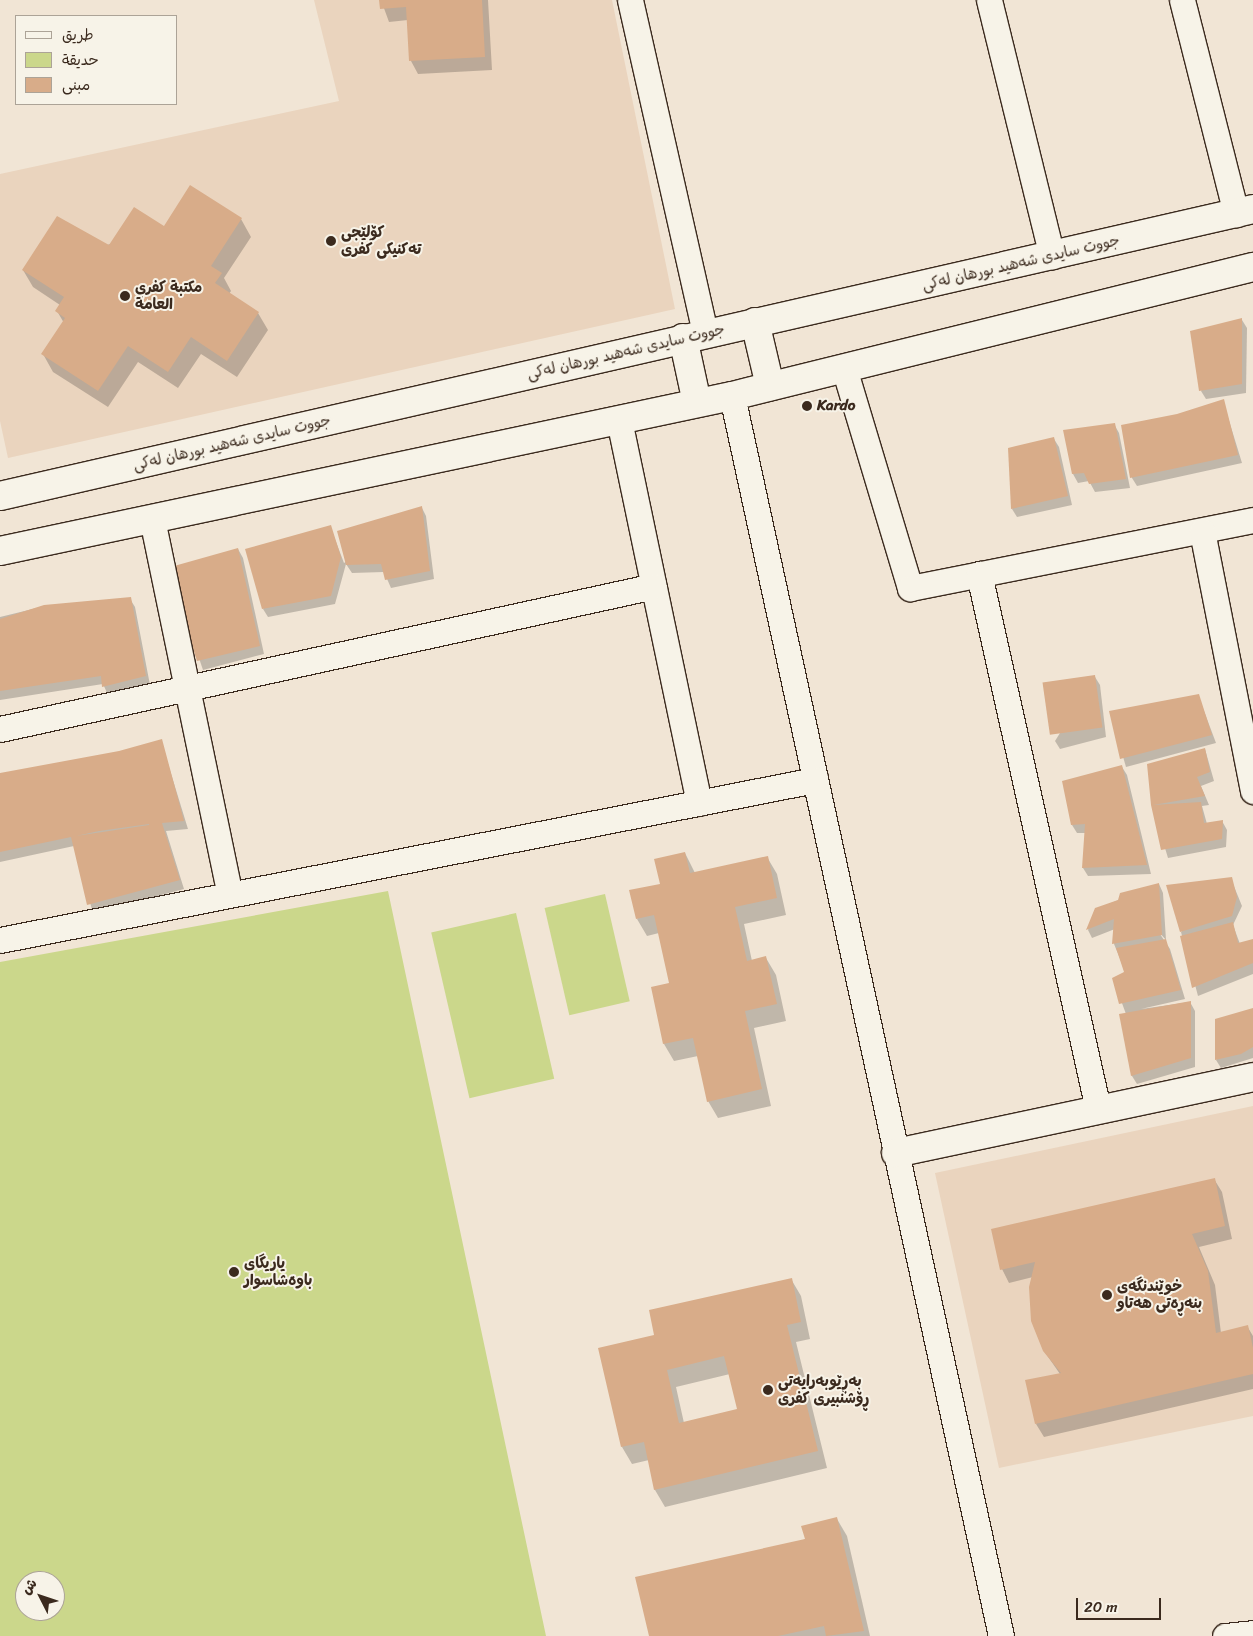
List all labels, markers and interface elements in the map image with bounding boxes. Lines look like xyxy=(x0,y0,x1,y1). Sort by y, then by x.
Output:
legend xyxy=(15,15,178,105)
text: طريق xyxy=(62,22,94,48)
text: حديقة xyxy=(62,47,99,73)
text: مبنى xyxy=(62,72,90,98)
place label: کۆلێجی تەکنیکی کفری xyxy=(341,223,421,258)
street label: جووت سایدی شەهید بورهان لەکی xyxy=(920,231,1122,295)
marker: کۆلێجی تەکنیکی کفری xyxy=(325,235,337,247)
place label: مكتبة كفري العامة xyxy=(135,278,202,313)
marker: مكتبة كفري العامة xyxy=(119,290,131,302)
street label: جووت سایدی شەهید بورهان لەکی xyxy=(525,320,727,384)
place label: Kardo xyxy=(817,397,855,415)
marker: Kardo xyxy=(801,400,813,412)
street label: جووت سایدی شەهید بورهان لەکی xyxy=(131,411,333,475)
place label: یاریگای باوەشاسوار xyxy=(244,1254,312,1289)
marker: یاریگای باوەشاسوار xyxy=(228,1266,240,1278)
place label: خوێندنگەی بنەڕەتی هەتاو xyxy=(1117,1277,1202,1312)
marker: خوێندنگەی بنەڕەتی هەتاو xyxy=(1101,1289,1113,1301)
place label: بەڕێوبەرایەتی ڕۆشنبیری کفری xyxy=(778,1372,869,1407)
marker: بەڕێوبەرایەتی ڕۆشنبیری کفری xyxy=(762,1384,774,1396)
north arrow xyxy=(15,1571,65,1621)
text: ش xyxy=(15,1572,44,1601)
scale bar xyxy=(1078,1588,1163,1620)
text: 20 m xyxy=(1084,1594,1118,1620)

